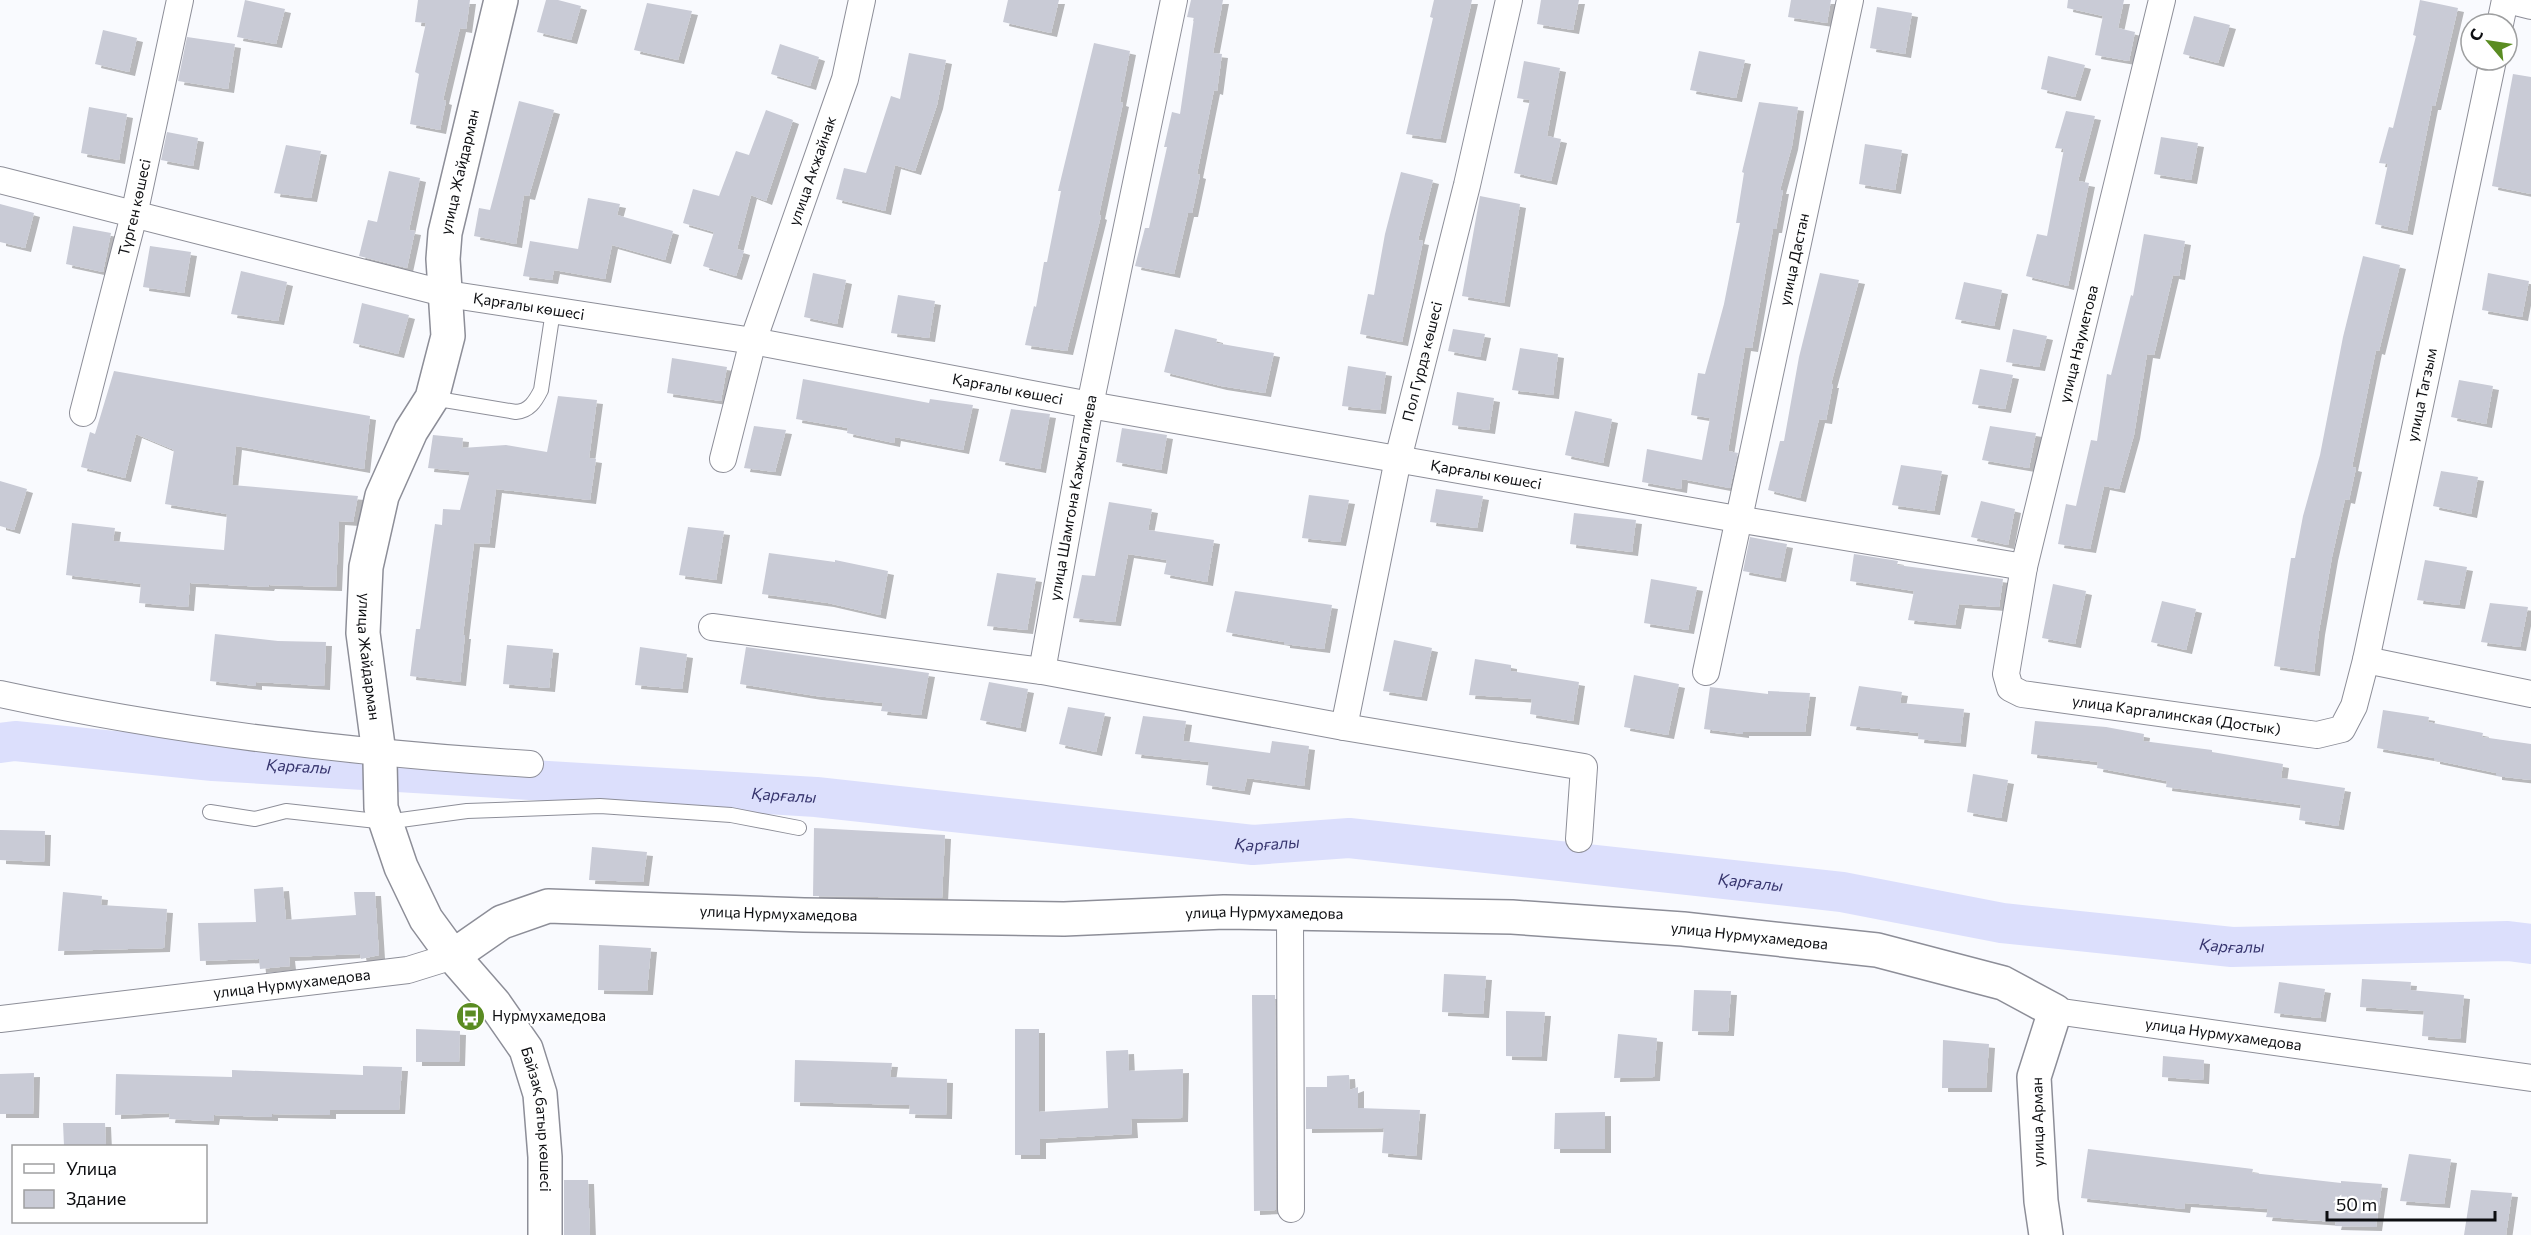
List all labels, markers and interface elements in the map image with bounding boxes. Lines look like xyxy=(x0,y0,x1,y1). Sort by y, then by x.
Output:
north arrow xyxy=(2459,12,2519,72)
text: С xyxy=(2464,25,2486,44)
street label: улица Жайдарман xyxy=(436,107,482,236)
street label: улица Акжайнак xyxy=(784,113,839,228)
street label: Түрген көшесі xyxy=(114,157,154,258)
street label: улица Дастан xyxy=(1775,211,1812,307)
street label: улица Науметова xyxy=(2055,283,2101,404)
street label: Қарғалы көшесі xyxy=(472,288,586,323)
street label: Пол Гурдэ көшесі xyxy=(1398,299,1445,423)
street label: улица Тагзым xyxy=(2402,346,2440,443)
street label: Қарғалы көшесі xyxy=(951,369,1065,408)
street label: улица Шамгона Кажыгалиева xyxy=(1045,393,1100,602)
street label: Қарғалы көшесі xyxy=(1429,455,1543,492)
street label: улица Жайдарман xyxy=(355,593,385,721)
street label: улица Каргалинская (Достык) xyxy=(2071,691,2282,738)
water label: Қарғалы xyxy=(266,754,332,777)
water label: Қарғалы xyxy=(751,783,817,806)
water label: Қарғалы xyxy=(1234,832,1301,854)
water label: Қарғалы xyxy=(1717,868,1784,895)
street label: улица Нурмухамедова xyxy=(699,901,858,924)
street label: улица Нурмухамедова xyxy=(1185,902,1343,922)
street label: улица Нурмухамедова xyxy=(1670,918,1829,953)
water label: Қарғалы xyxy=(2198,934,2265,956)
street label: улица Нурмухамедова xyxy=(212,965,371,1001)
bus stop icon: Нурмухамедова xyxy=(455,1000,487,1032)
place label: Нурмухамедова xyxy=(492,1006,606,1024)
street label: улица Нурмухамедова xyxy=(2144,1014,2303,1054)
street label: Байзақ батыр көшесі xyxy=(518,1044,555,1192)
street label: улица Арман xyxy=(2027,1077,2047,1167)
legend xyxy=(12,1145,207,1223)
text: Улица xyxy=(66,1157,117,1179)
scale bar xyxy=(2327,1184,2495,1222)
text: Здание xyxy=(66,1187,126,1209)
text: 50 m xyxy=(2336,1193,2377,1215)

